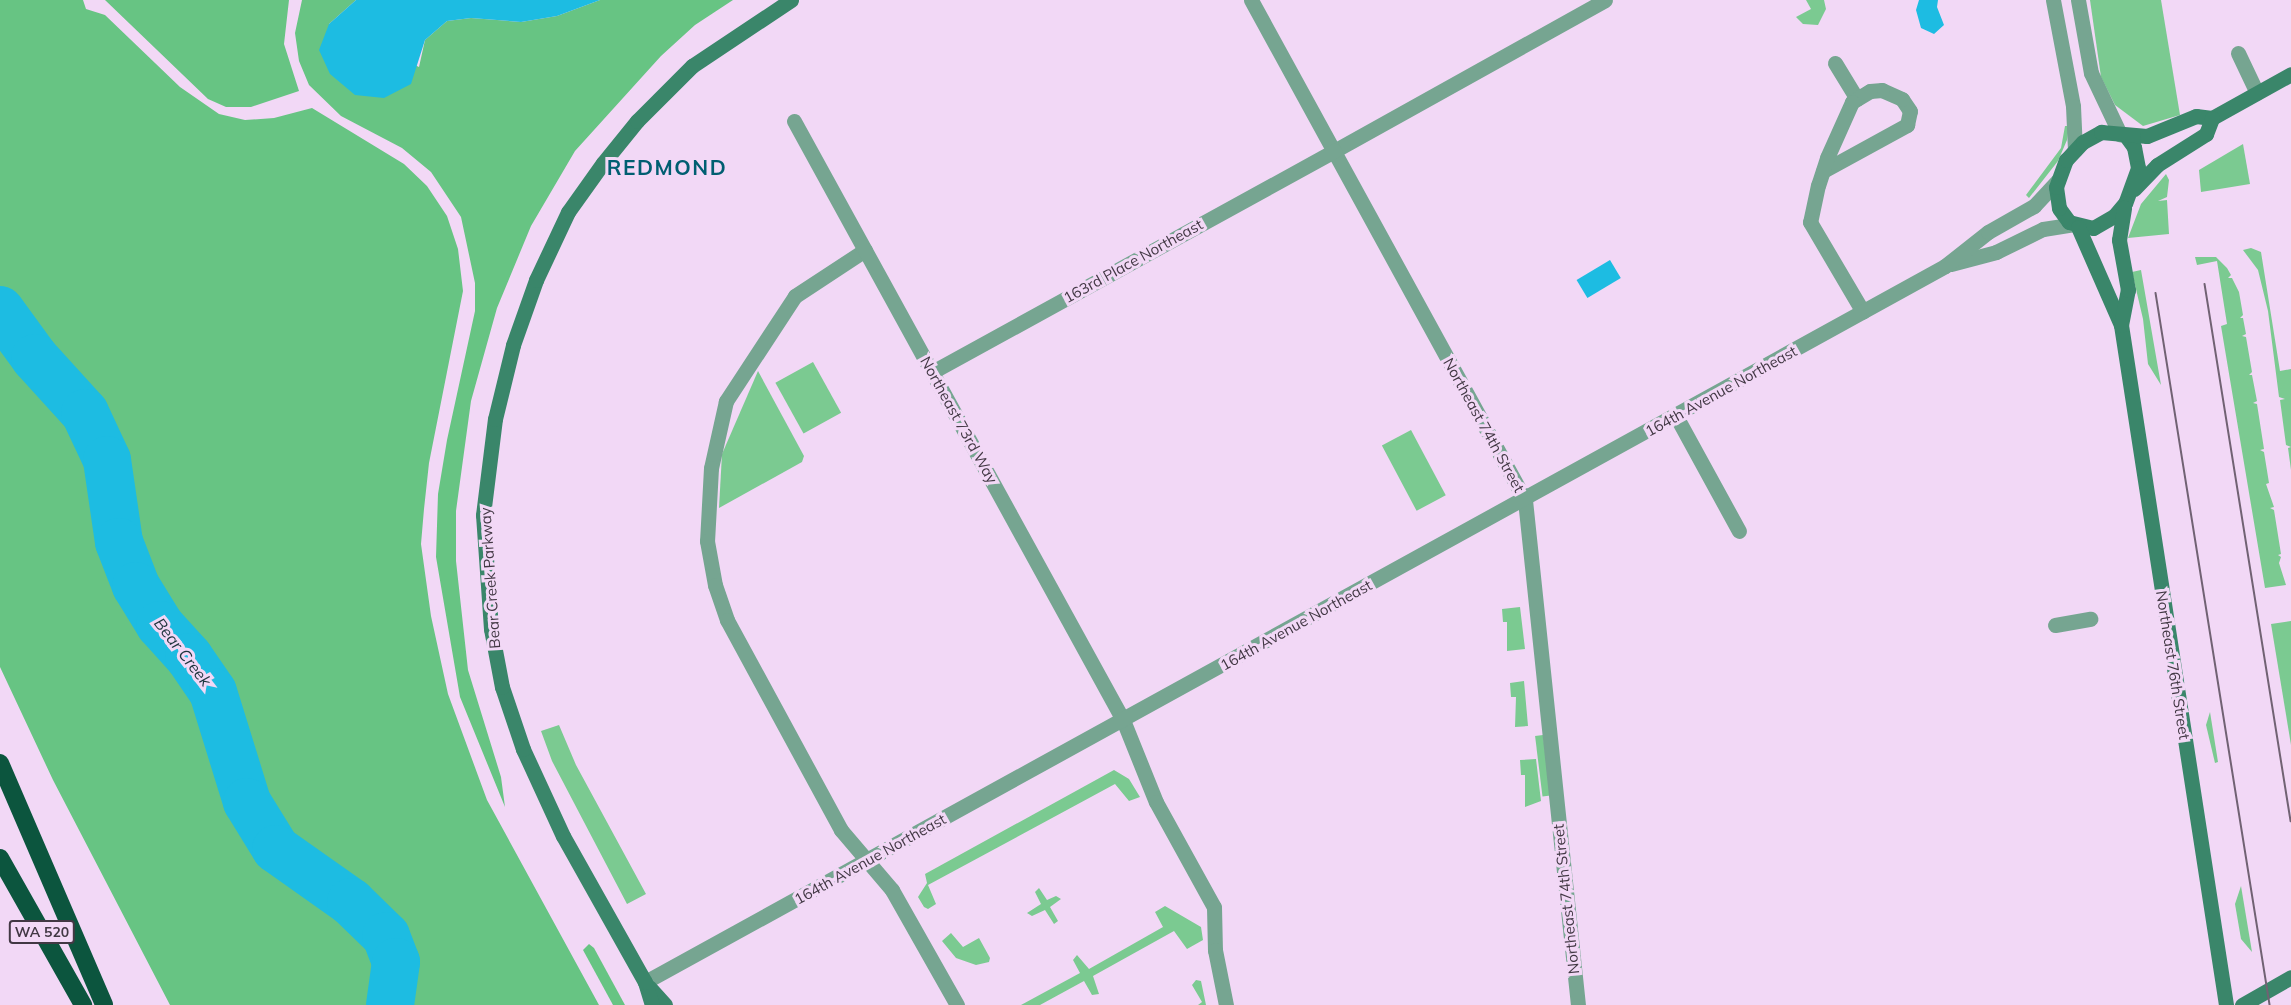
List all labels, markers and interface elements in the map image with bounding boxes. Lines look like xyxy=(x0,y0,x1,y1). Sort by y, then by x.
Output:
district label: REDMOND xyxy=(607,154,727,180)
street label: 163rd Place Northeast xyxy=(1060,215,1206,307)
street label: 164th Avenue Northeast xyxy=(1642,342,1800,440)
street label: Northeast 73rd Way xyxy=(917,353,1001,487)
street label: Northeast 74th Street xyxy=(1440,355,1528,495)
street label: Bear Creek Parkway xyxy=(476,507,504,649)
street label: 164th Avenue Northeast xyxy=(1217,576,1375,674)
street label: Northeast 76th Street xyxy=(2152,589,2194,741)
water label: Bear Creek xyxy=(150,614,216,690)
street label: 164th Avenue Northeast xyxy=(791,810,949,908)
street label: Northeast 74th Street xyxy=(1549,823,1583,975)
road number: WA 520 xyxy=(8,921,76,943)

